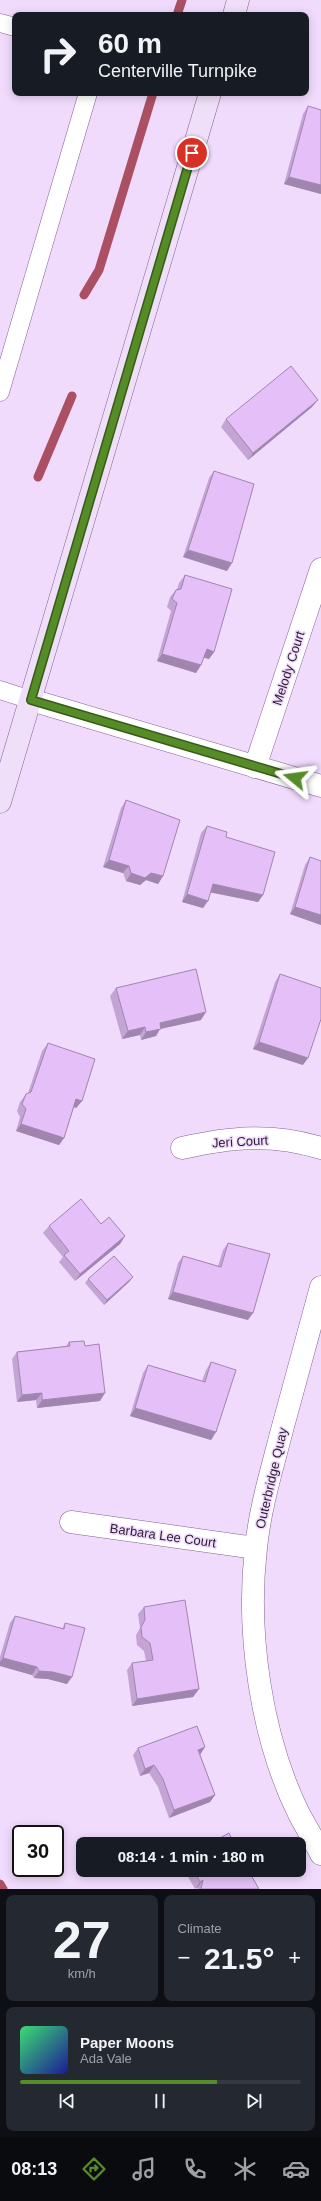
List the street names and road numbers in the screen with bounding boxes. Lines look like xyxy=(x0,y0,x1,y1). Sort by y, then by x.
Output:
street label: Melody Court xyxy=(269,629,308,707)
street label: Jeri Court xyxy=(211,1133,269,1150)
street label: Outerbridge Quay xyxy=(253,1426,291,1530)
street label: Barbara Lee Court xyxy=(109,1521,217,1550)

